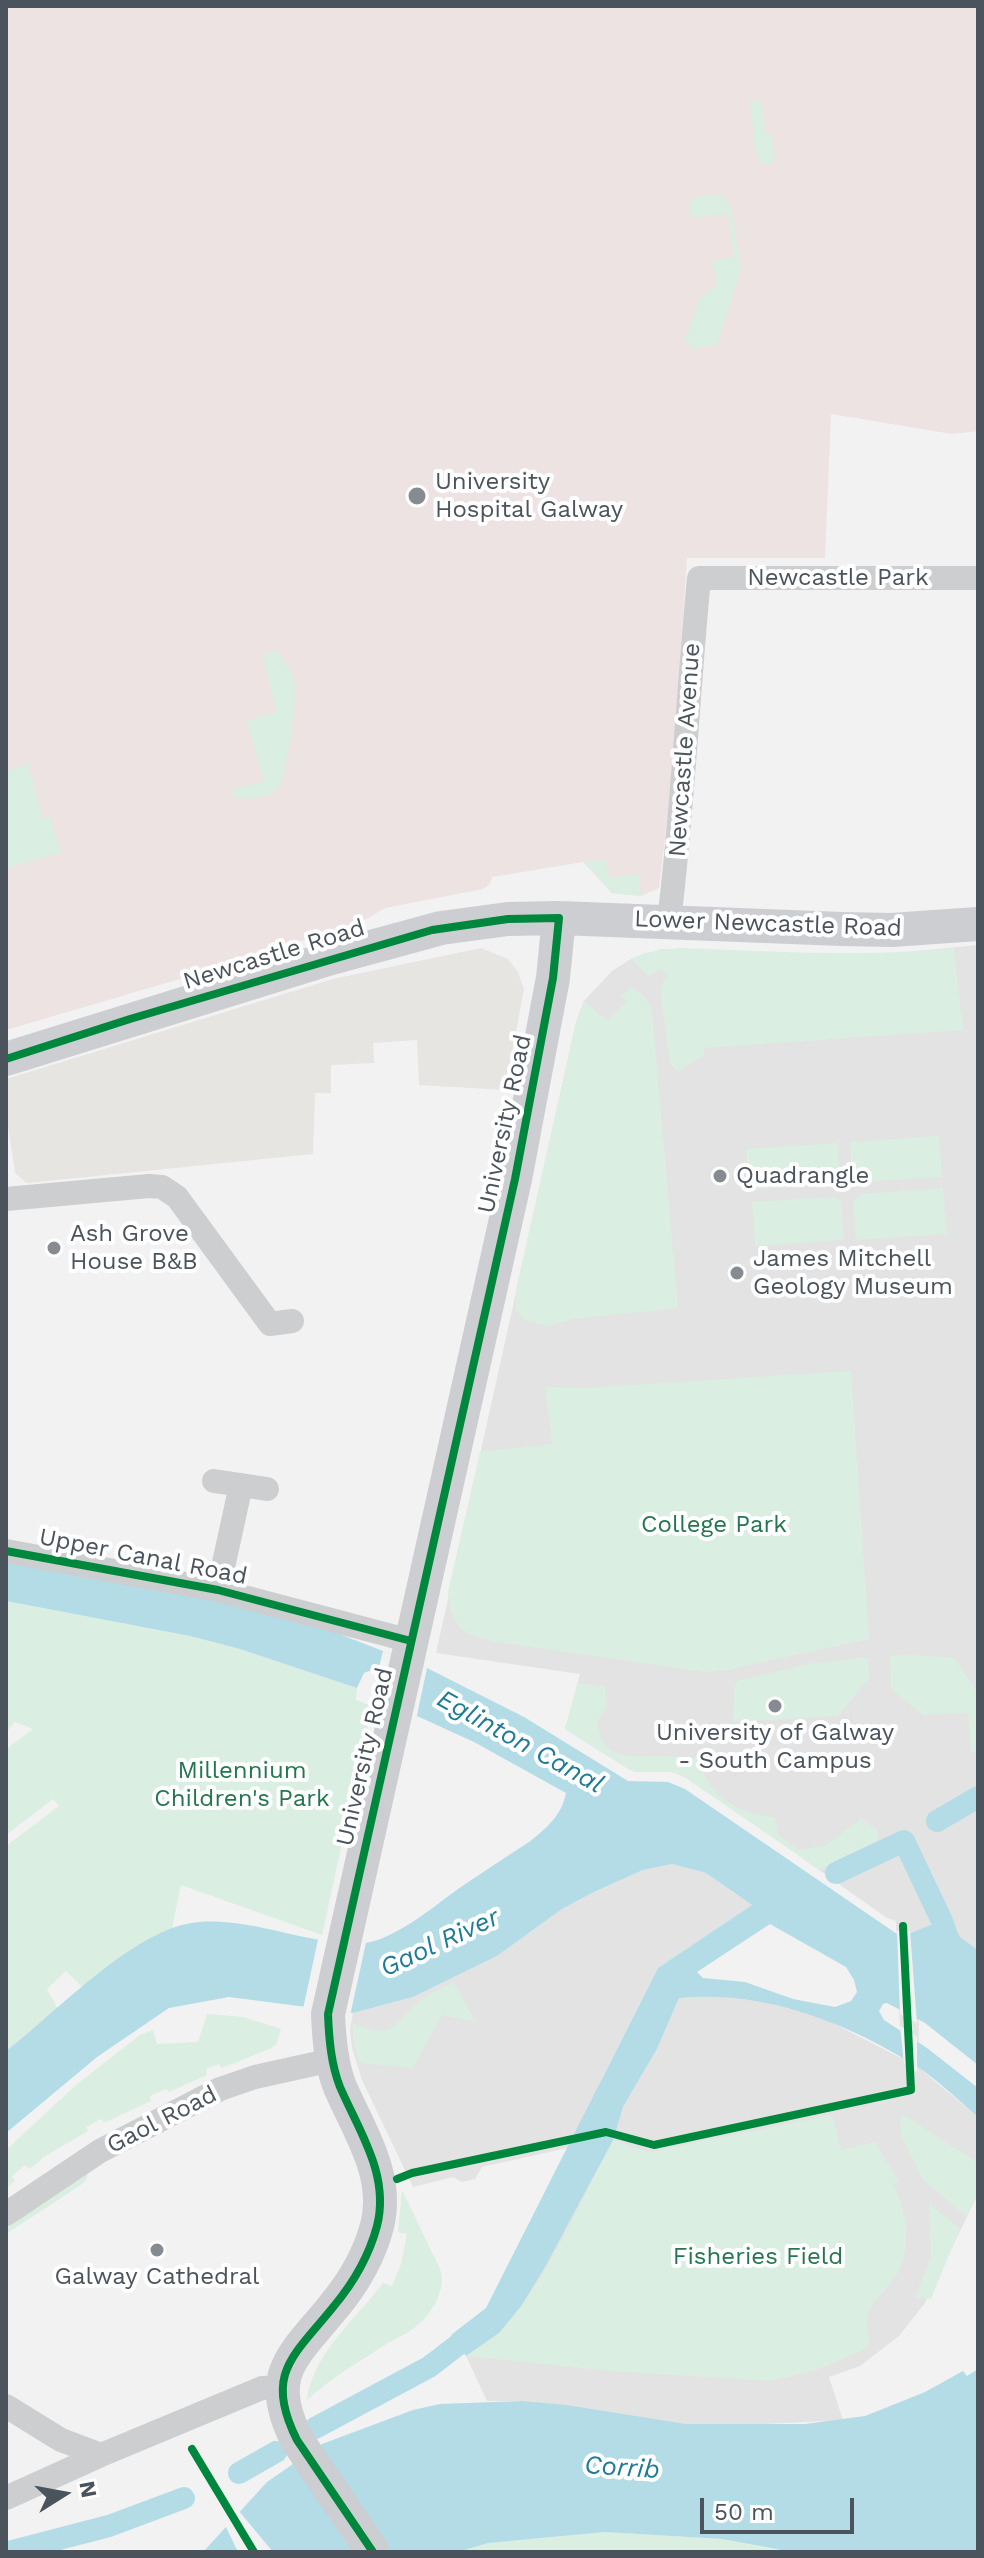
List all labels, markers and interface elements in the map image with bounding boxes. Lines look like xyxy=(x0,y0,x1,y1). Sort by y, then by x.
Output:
place label: University Hospital Galway xyxy=(435,468,623,524)
marker: University Hospital Galway xyxy=(406,485,428,507)
street label: Newcastle Park xyxy=(747,564,929,592)
street label: Newcastle Avenue xyxy=(663,642,707,858)
street label: Lower Newcastle Road xyxy=(634,905,902,943)
street label: Newcastle Road xyxy=(180,914,368,996)
street label: University Road xyxy=(472,1032,538,1216)
place label: Quadrangle xyxy=(736,1162,869,1190)
marker: Quadrangle xyxy=(711,1167,729,1185)
place label: Ash Grove House B&B xyxy=(70,1220,198,1276)
marker: Ash Grove House B&B xyxy=(45,1239,63,1257)
place label: James Mitchell Geology Museum xyxy=(753,1245,953,1301)
marker: James Mitchell Geology Museum xyxy=(728,1264,746,1282)
park label: College Park xyxy=(641,1511,787,1539)
street label: Upper Canal Road xyxy=(36,1523,250,1591)
street label: University Road xyxy=(331,1665,399,1849)
water label: Eglinton Canal xyxy=(431,1683,609,1801)
marker: University of Galway - South Campus xyxy=(766,1697,784,1715)
place label: University of Galway - South Campus xyxy=(656,1719,894,1775)
park label: Millennium Children's Park xyxy=(154,1757,330,1813)
water label: Gaol River xyxy=(375,1902,505,1984)
street label: Gaol Road xyxy=(102,2080,222,2160)
marker: Galway Cathedral xyxy=(148,2241,166,2259)
park label: Fisheries Field xyxy=(673,2243,843,2271)
place label: Galway Cathedral xyxy=(55,2263,259,2291)
water label: Corrib xyxy=(583,2450,661,2486)
north arrow xyxy=(24,2454,104,2534)
text: N xyxy=(74,2479,102,2500)
scale bar xyxy=(704,2482,858,2532)
text: 50 m xyxy=(714,2498,774,2526)

